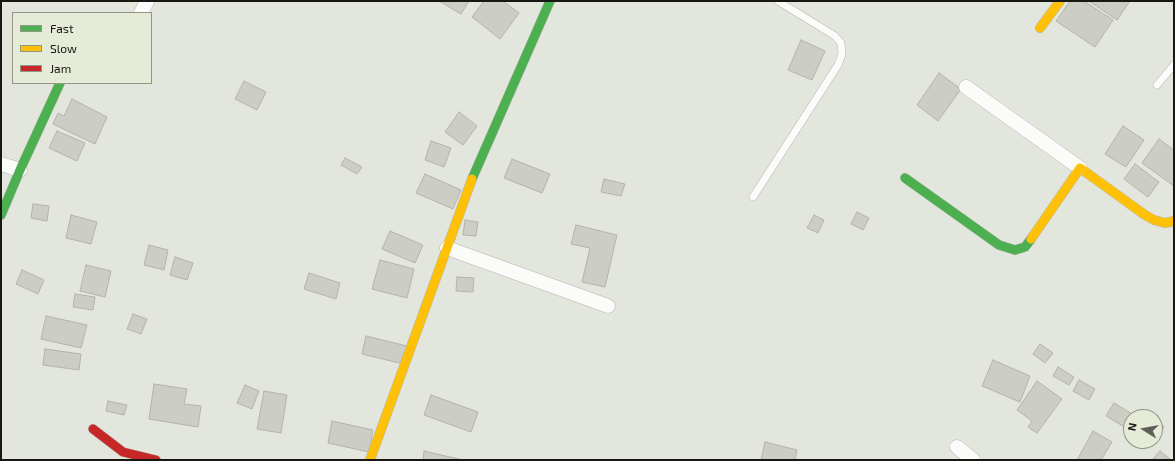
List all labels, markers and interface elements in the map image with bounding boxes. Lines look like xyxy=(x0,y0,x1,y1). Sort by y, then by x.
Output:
legend xyxy=(12,12,152,84)
text: Fast xyxy=(50,21,73,35)
text: Slow xyxy=(50,41,77,55)
text: Jam xyxy=(50,61,71,75)
north arrow xyxy=(1123,409,1163,449)
text: N xyxy=(1125,422,1139,432)

